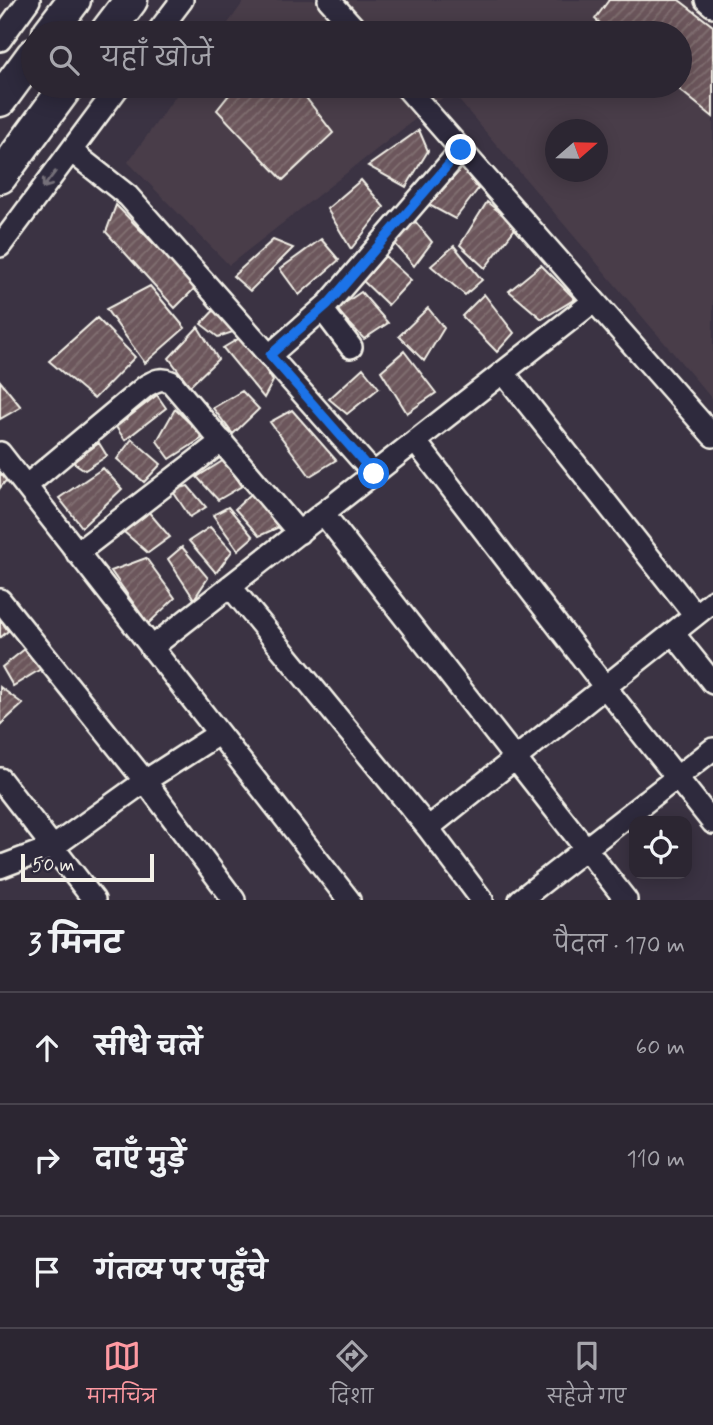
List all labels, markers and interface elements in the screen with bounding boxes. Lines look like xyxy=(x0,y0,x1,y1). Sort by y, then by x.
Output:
search box xyxy=(21,21,692,98)
icon: search xyxy=(45,41,83,79)
text: यहाँ खोजें xyxy=(101,42,213,76)
north arrow xyxy=(545,119,608,182)
route end xyxy=(445,134,476,165)
one-way arrow xyxy=(42,170,57,189)
route start xyxy=(358,458,389,489)
map controls xyxy=(629,816,692,879)
button: locate xyxy=(629,816,692,879)
scale bar xyxy=(21,851,154,883)
text: 50 m xyxy=(32,853,75,878)
text: 3 मिनट xyxy=(28,925,122,964)
text: पैदल · 170 m xyxy=(554,931,685,961)
icon: ahead xyxy=(28,1029,66,1067)
text: सीधे चलें xyxy=(95,1031,202,1065)
text: 60 m xyxy=(636,1033,685,1063)
icon: right xyxy=(28,1141,66,1179)
text: दाएँ मुड़ें xyxy=(95,1143,186,1177)
text: 110 m xyxy=(626,1145,685,1175)
icon: arrive xyxy=(28,1253,66,1291)
text: गंतव्य पर पहुँचे xyxy=(95,1255,267,1289)
tab: मानचित्र xyxy=(87,1337,157,1417)
tab: दिशा xyxy=(330,1337,373,1417)
tab: सहेजे गए xyxy=(547,1337,626,1417)

